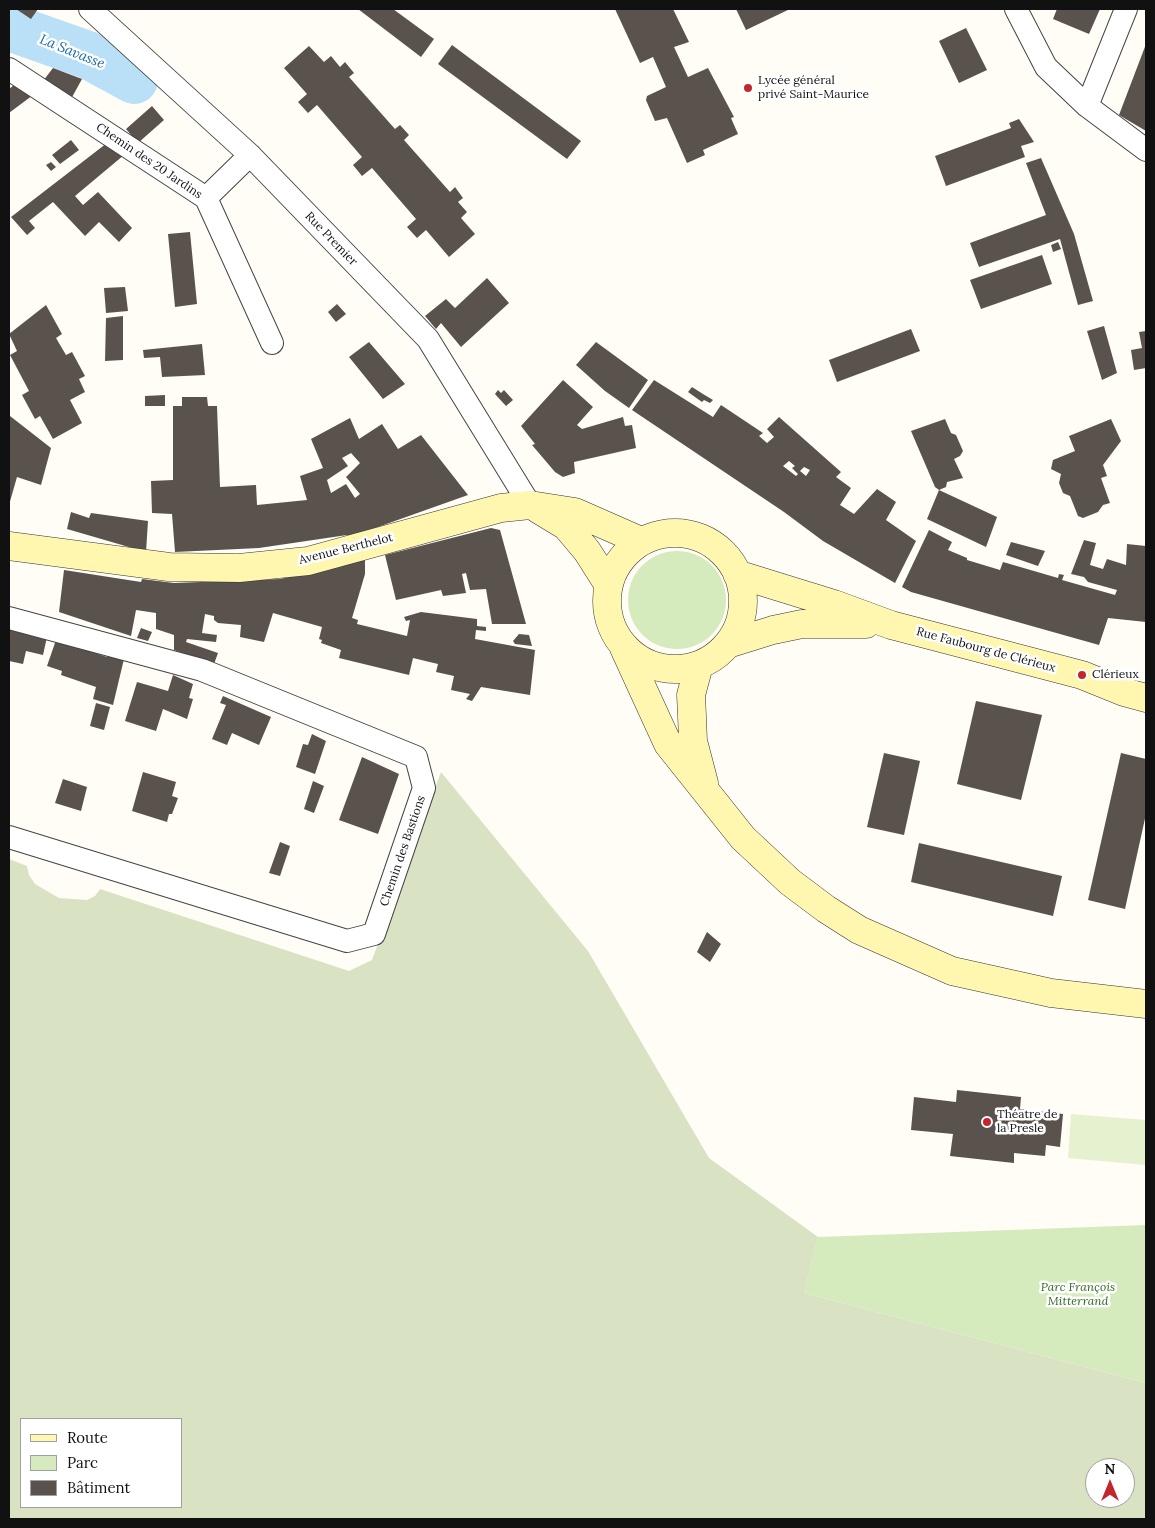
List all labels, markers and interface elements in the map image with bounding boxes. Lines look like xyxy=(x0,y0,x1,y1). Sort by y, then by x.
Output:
water label: La Savasse xyxy=(37,31,107,73)
place label: Lycée général privé Saint-Maurice xyxy=(758,74,869,102)
marker: Lycée général privé Saint-Maurice xyxy=(742,82,754,94)
street label: Chemin des 20 Jardins xyxy=(93,120,205,202)
street label: Rue Premier xyxy=(302,209,360,269)
street label: Avenue Berthelot xyxy=(297,530,395,568)
street label: Rue Faubourg de Clérieux xyxy=(915,624,1057,676)
place label: Clérieux xyxy=(1092,668,1139,682)
marker: Clérieux xyxy=(1076,669,1088,681)
street label: Chemin des Bastions xyxy=(377,794,429,908)
place label: Théatre de la Presle xyxy=(997,1108,1058,1136)
marker: Théatre de la Presle xyxy=(981,1116,993,1128)
park label: Parc François Mitterrand xyxy=(1041,1281,1115,1309)
legend xyxy=(20,1418,182,1508)
text: Route xyxy=(67,1428,108,1447)
text: Parc xyxy=(67,1453,98,1472)
north arrow xyxy=(1085,1458,1135,1508)
text: N xyxy=(1105,1460,1115,1478)
text: Bâtiment xyxy=(67,1478,130,1497)

